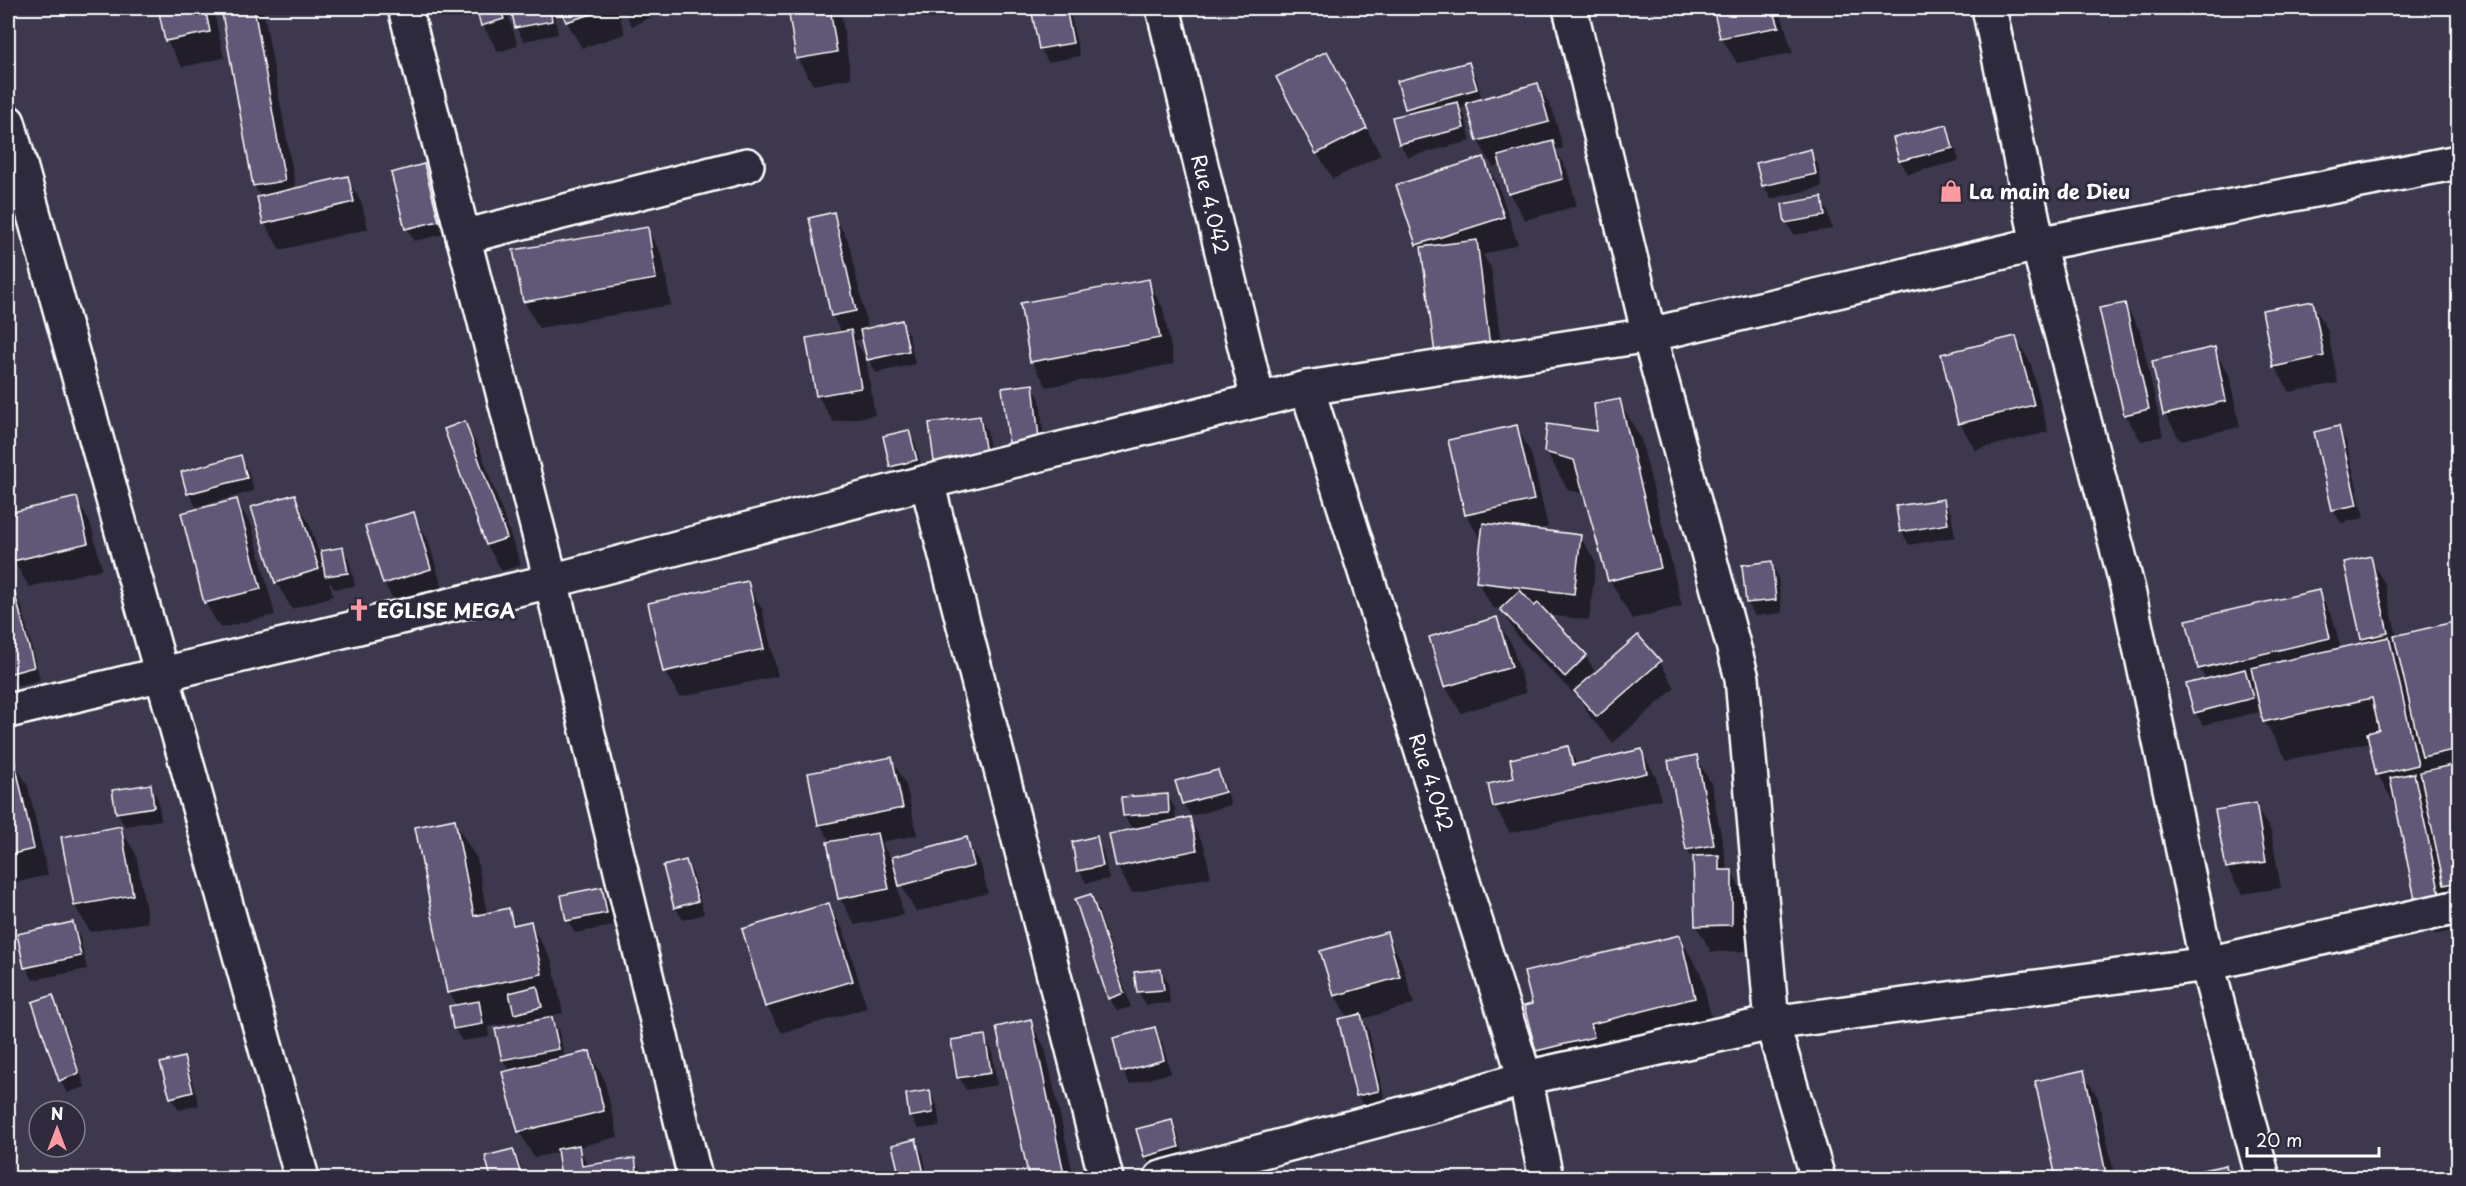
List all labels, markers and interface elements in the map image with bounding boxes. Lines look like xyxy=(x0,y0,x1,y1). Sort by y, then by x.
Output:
street label: Rue 4.042 xyxy=(1184,151,1238,257)
place label: La main de Dieu xyxy=(1969,176,2130,206)
shop icon: La main de Dieu xyxy=(1938,178,1964,204)
place label: EGLISE MEGA xyxy=(377,595,516,625)
church icon: EGLISE MEGA xyxy=(346,597,372,623)
street label: Rue 4.042 xyxy=(1402,729,1462,835)
north arrow xyxy=(27,1099,87,1159)
text: N xyxy=(51,1101,63,1125)
scale bar xyxy=(2247,1120,2379,1158)
text: 20 m xyxy=(2256,1126,2302,1153)

